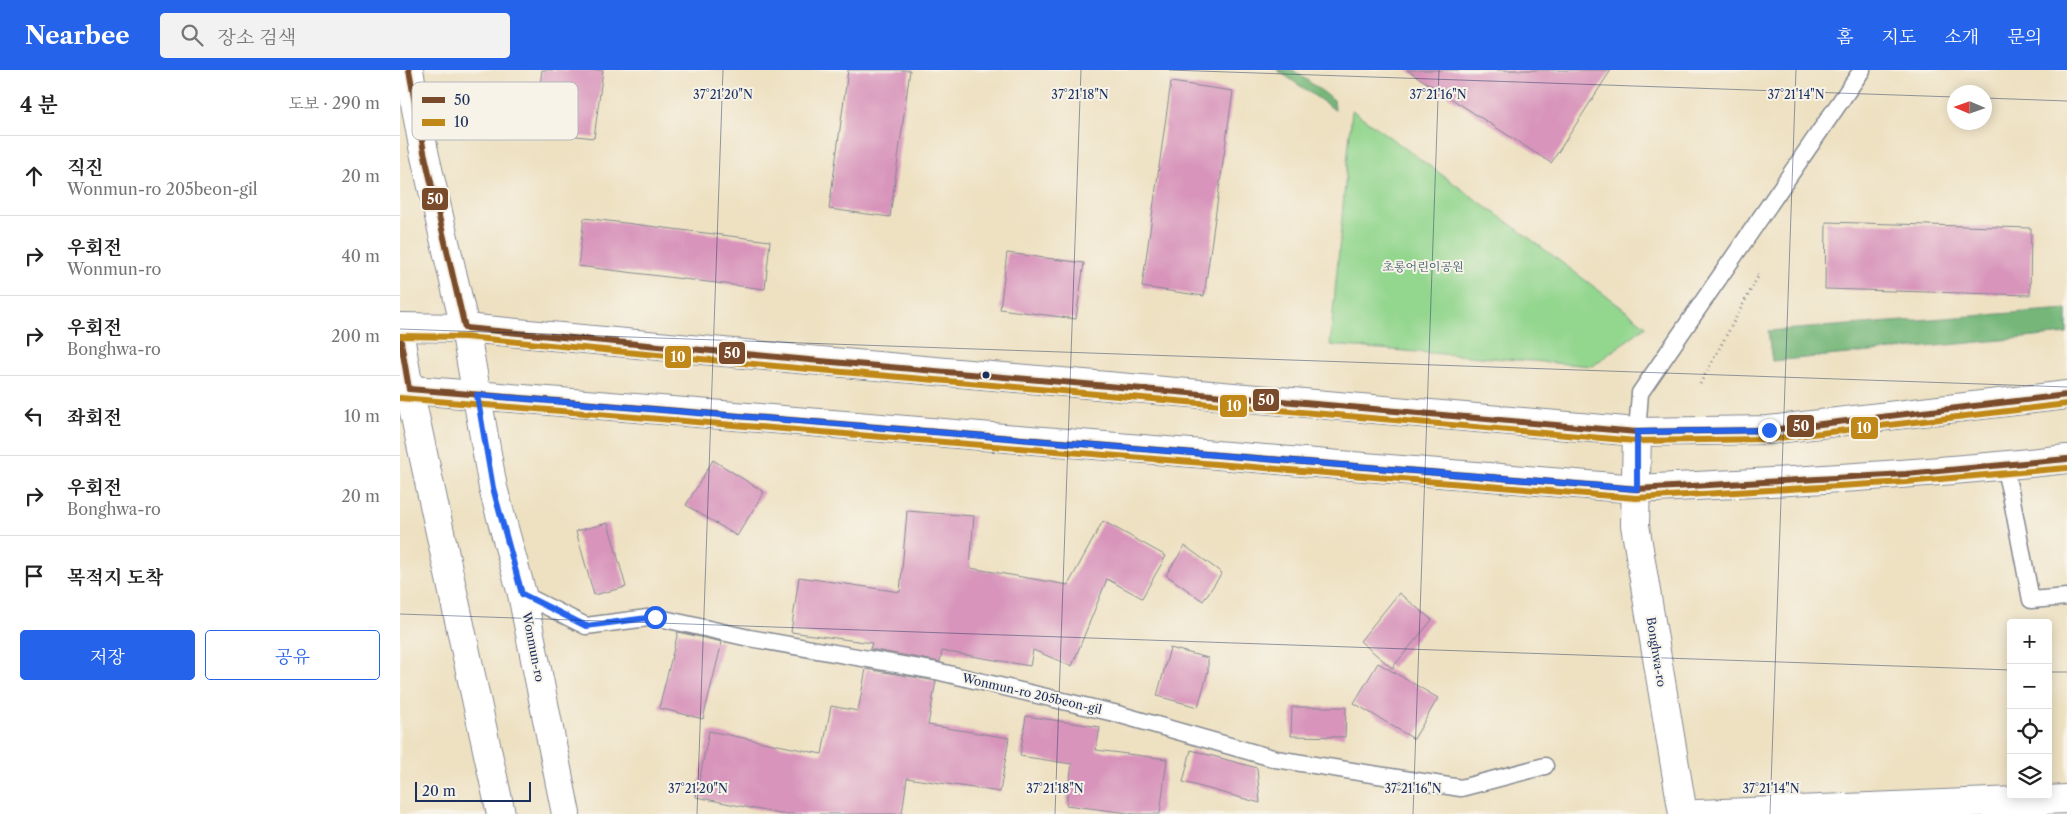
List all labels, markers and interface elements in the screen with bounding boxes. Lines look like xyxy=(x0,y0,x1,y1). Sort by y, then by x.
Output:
search box xyxy=(160,13,510,58)
text: Nearbee xyxy=(25,21,130,50)
icon: search xyxy=(178,21,206,49)
text: 장소 검색 xyxy=(218,26,296,49)
text: 홈 xyxy=(1836,26,1854,48)
text: 지도 xyxy=(1882,26,1916,48)
text: 소개 xyxy=(1944,26,1979,48)
text: 문의 xyxy=(2007,26,2042,48)
legend xyxy=(412,82,578,140)
north arrow xyxy=(1947,85,1992,130)
text: 37°21'20"N xyxy=(693,87,753,102)
text: 37°21'18"N xyxy=(1051,87,1109,102)
text: 37°21'16"N xyxy=(1409,87,1467,102)
text: 37°21'14"N xyxy=(1767,87,1825,102)
text: 50 xyxy=(454,91,471,109)
text: 4 분 xyxy=(20,92,58,117)
text: 도보 · 290 m xyxy=(288,93,380,113)
text: 10 xyxy=(454,113,469,131)
text: 직진 xyxy=(67,156,104,179)
icon: ahead xyxy=(20,162,48,190)
text: 20 m xyxy=(341,166,380,186)
text: Wonmun-ro 205beon-gil xyxy=(67,179,258,199)
line badge: 50 xyxy=(421,187,449,211)
text: 50 xyxy=(427,190,443,208)
text: 우회전 xyxy=(67,236,122,259)
icon: right xyxy=(20,242,48,270)
text: 40 m xyxy=(341,246,380,266)
text: Wonmun-ro xyxy=(67,259,161,279)
park label: 초롱어린이공원 xyxy=(1382,259,1464,274)
text: 우회전 xyxy=(67,316,122,339)
icon: right xyxy=(20,322,48,350)
text: 200 m xyxy=(331,326,380,346)
text: Bonghwa-ro xyxy=(67,339,161,359)
line badge: 50 xyxy=(718,341,746,365)
text: 50 xyxy=(724,344,740,362)
line badge: 10 xyxy=(664,345,692,369)
text: 10 xyxy=(670,348,686,366)
unlabelled marker xyxy=(981,370,991,380)
line badge: 50 xyxy=(1252,388,1280,412)
text: 50 xyxy=(1258,391,1274,409)
line badge: 10 xyxy=(1219,394,1248,418)
text: 10 xyxy=(1226,397,1242,415)
icon: left xyxy=(20,402,48,430)
text: 좌회전 xyxy=(67,406,122,429)
text: 10 m xyxy=(344,406,380,426)
line badge: 50 xyxy=(1786,414,1815,438)
line badge: 10 xyxy=(1850,416,1879,440)
text: 50 xyxy=(1793,417,1809,435)
route end xyxy=(1758,419,1781,442)
text: 10 xyxy=(1856,419,1872,437)
text: 우회전 xyxy=(67,476,122,499)
icon: right xyxy=(20,482,48,510)
text: 20 m xyxy=(341,486,380,506)
text: Bonghwa-ro xyxy=(67,499,161,519)
icon: arrive xyxy=(20,562,48,590)
text: 목적지 도착 xyxy=(67,566,164,589)
route start xyxy=(644,606,667,629)
street label: Wonmun-ro xyxy=(519,610,548,683)
street label: Bonghwa-ro xyxy=(1644,616,1669,688)
map controls xyxy=(2007,619,2052,799)
button: + xyxy=(2007,619,2052,664)
button: 저장 xyxy=(20,630,195,680)
button: 공유 xyxy=(205,630,380,680)
button: − xyxy=(2007,664,2052,709)
street label: Wonmun-ro 205beon-gil xyxy=(960,670,1104,717)
button: locate xyxy=(2007,709,2052,754)
button: layers xyxy=(2007,754,2052,799)
scale bar xyxy=(415,779,531,802)
text: 37°21'20"N xyxy=(668,781,728,796)
text: 37°21'18"N xyxy=(1026,781,1084,796)
text: 37°21'16"N xyxy=(1384,781,1442,796)
text: 37°21'14"N xyxy=(1742,781,1800,796)
text: 20 m xyxy=(422,782,456,800)

